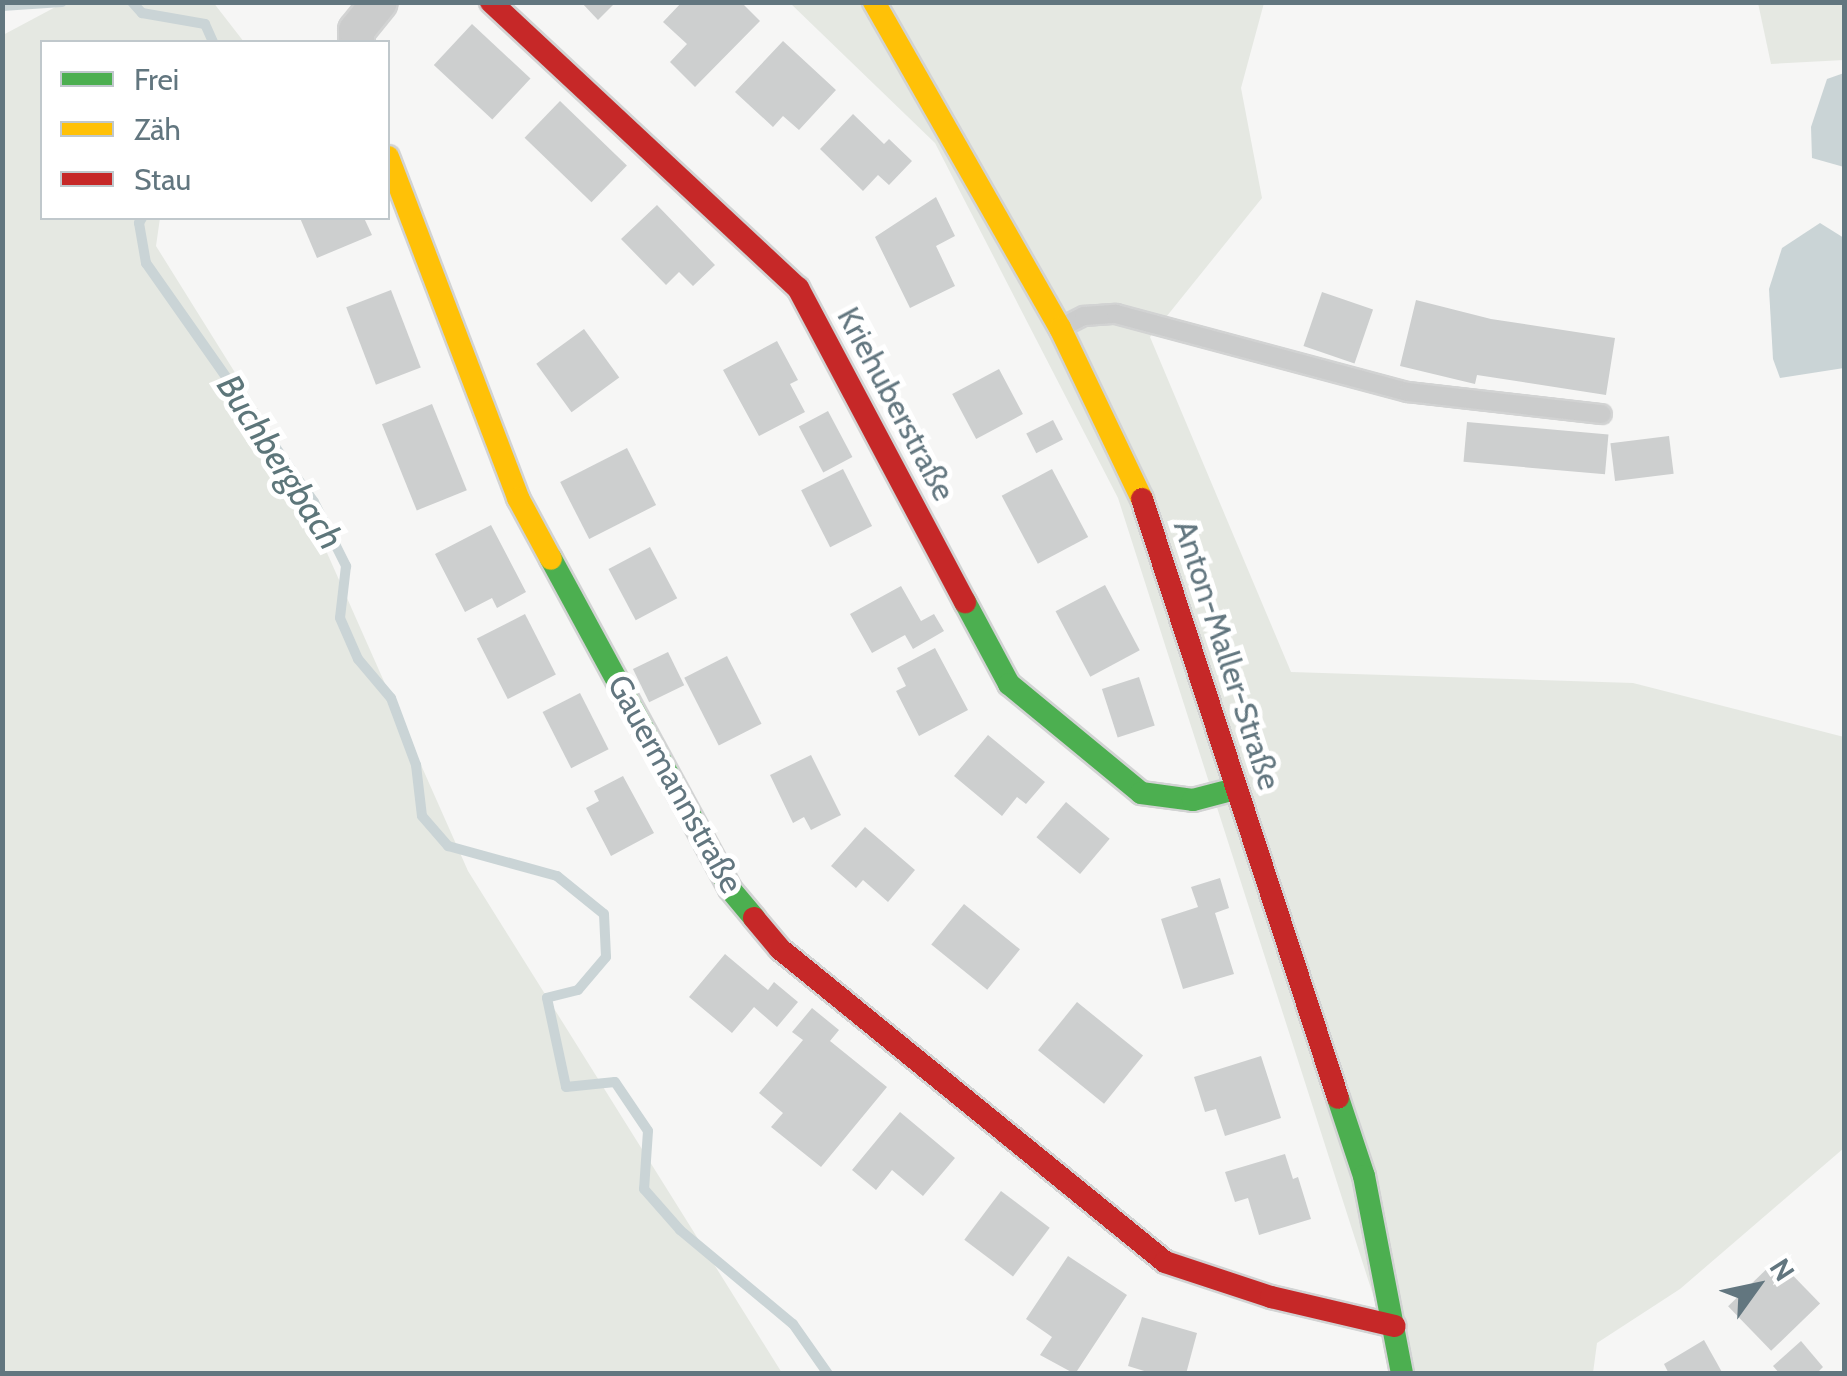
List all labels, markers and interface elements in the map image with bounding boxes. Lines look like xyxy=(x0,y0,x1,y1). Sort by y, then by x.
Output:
legend xyxy=(40,40,390,220)
text: Frei xyxy=(134,61,179,98)
text: Zäh xyxy=(134,111,181,148)
text: Stau xyxy=(134,161,191,198)
street label: Kriehuberstraße xyxy=(829,301,963,507)
water label: Buchbergbach xyxy=(208,367,352,557)
street label: Anton-Maller-Straße xyxy=(1165,515,1289,795)
street label: Gauermannstraße xyxy=(599,668,751,900)
north arrow xyxy=(1707,1236,1807,1336)
text: N xyxy=(1763,1252,1802,1287)

